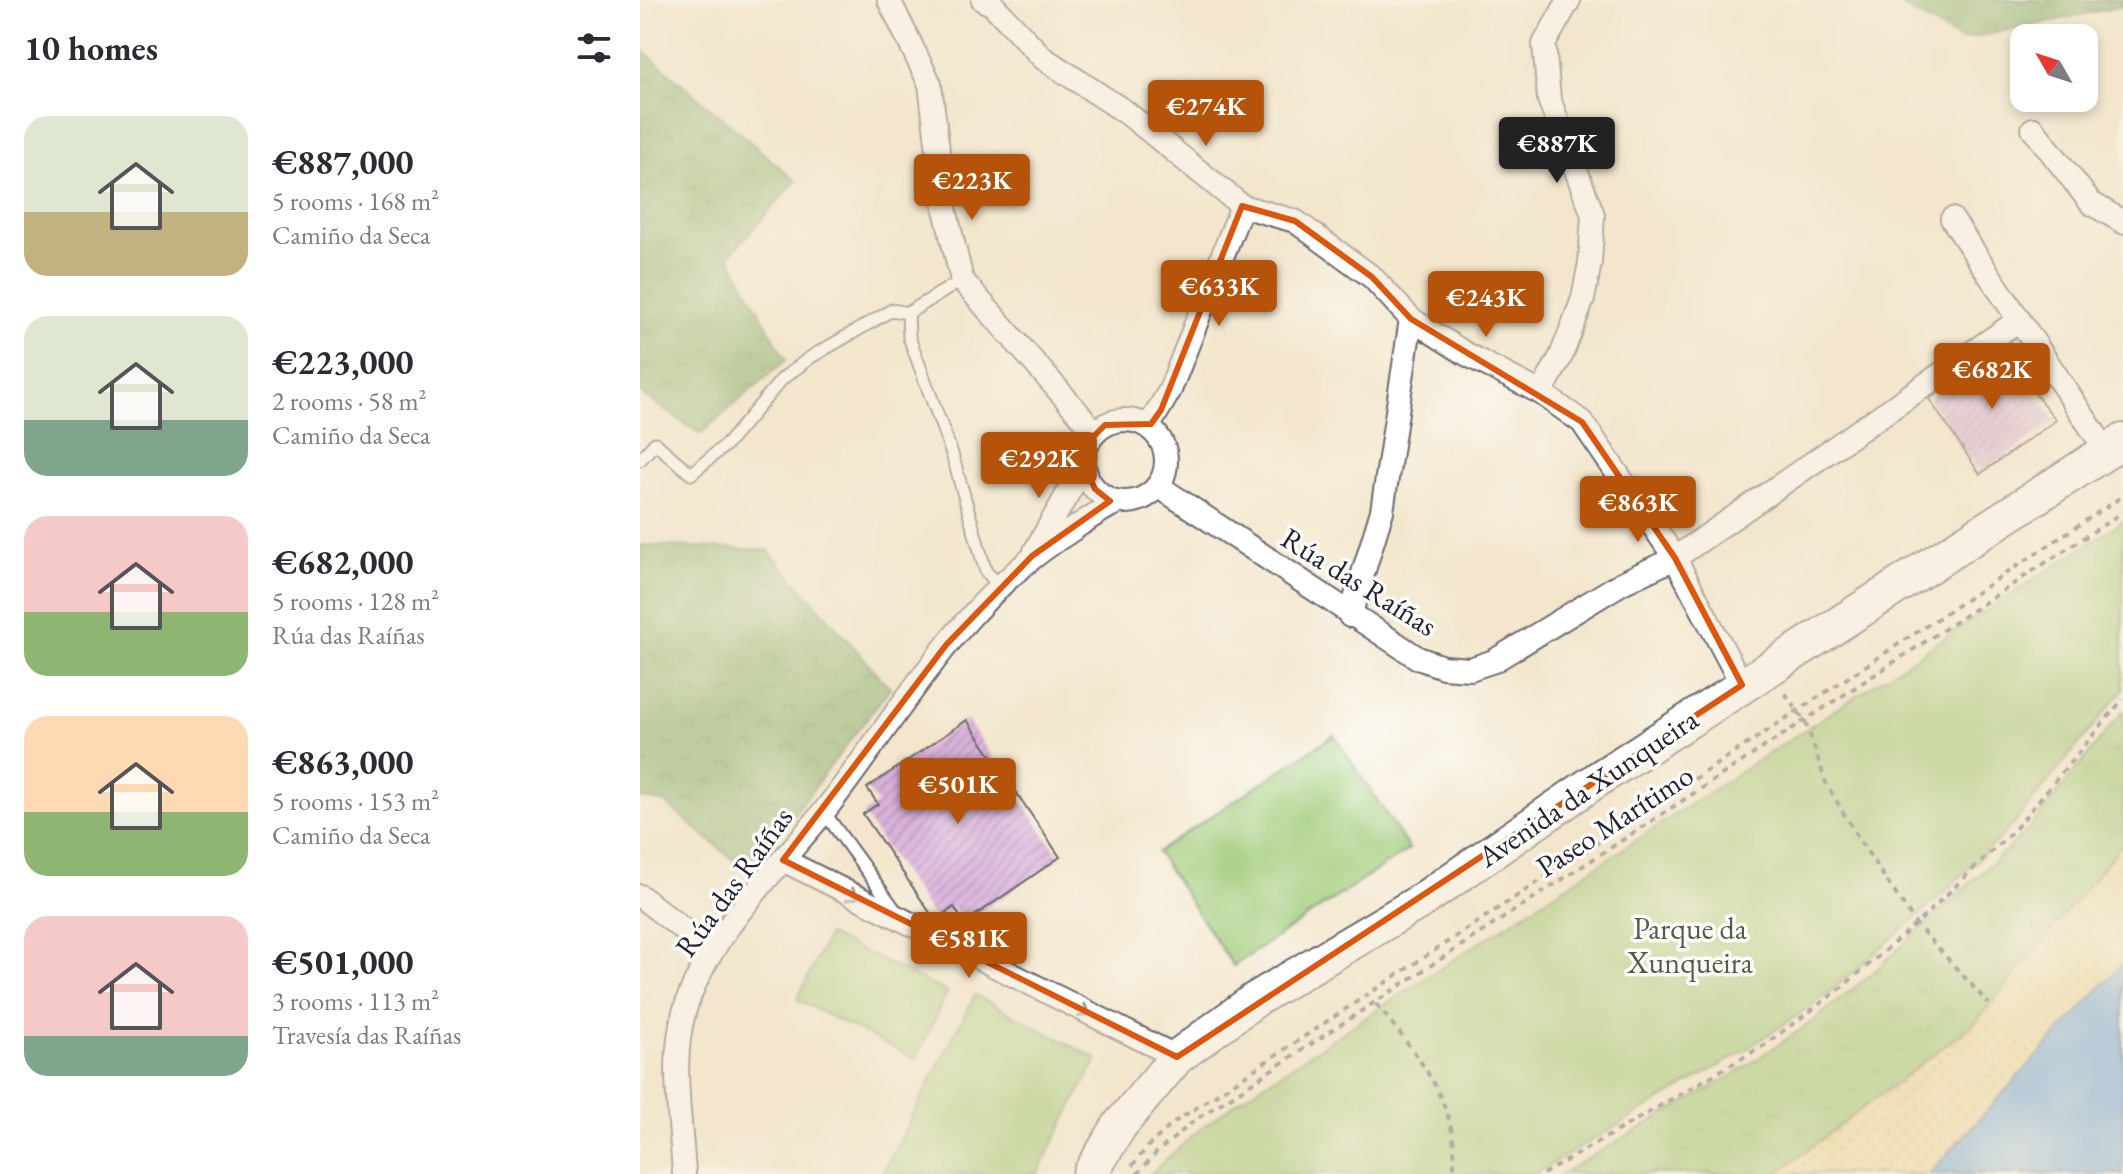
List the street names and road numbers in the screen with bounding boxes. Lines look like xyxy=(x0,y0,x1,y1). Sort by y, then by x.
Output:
street label: Rúa das Raíñas xyxy=(1274,518,1444,645)
street label: Avenida da Xunqueira xyxy=(1469,699,1705,876)
street label: Paseo Marítimo xyxy=(1529,755,1701,886)
street label: Rúa das Raíñas xyxy=(666,799,801,964)

